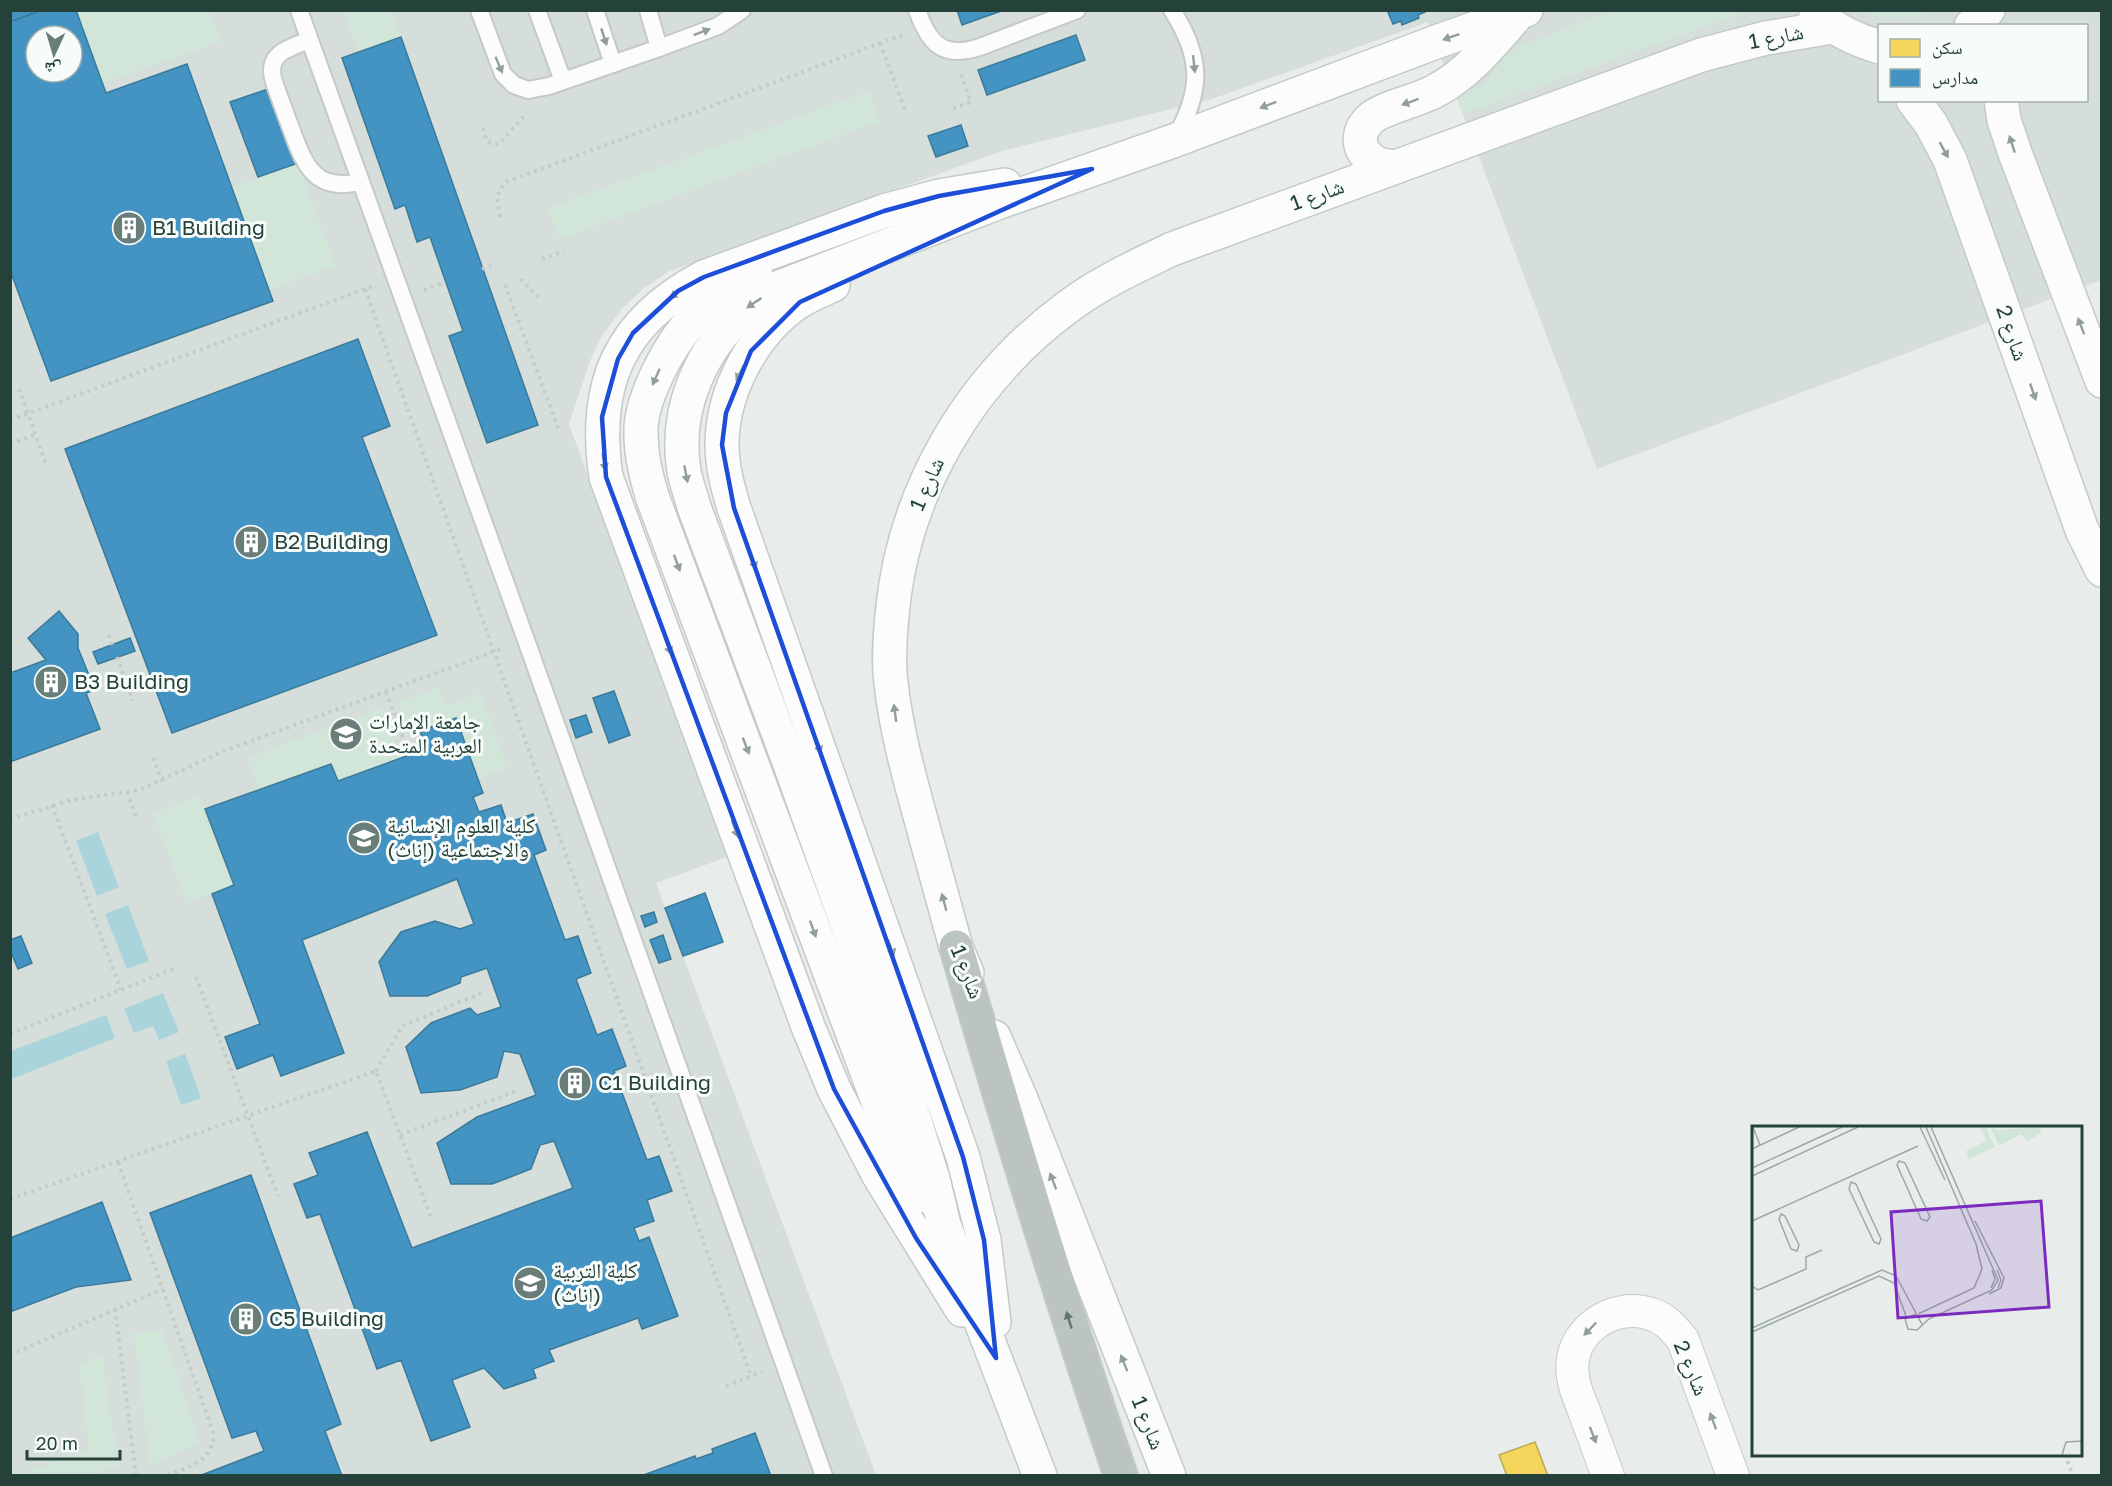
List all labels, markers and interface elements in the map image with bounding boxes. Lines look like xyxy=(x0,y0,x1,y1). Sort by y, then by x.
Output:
street label: شارع 1 xyxy=(1746,18,1806,55)
north arrow xyxy=(24,24,84,84)
legend xyxy=(1878,24,2088,102)
one-way arrow xyxy=(693,26,711,36)
one-way arrow xyxy=(600,28,609,46)
one-way arrow xyxy=(1442,32,1460,42)
text: سكن xyxy=(1932,36,1963,59)
one-way arrow xyxy=(1189,54,1199,73)
one-way arrow xyxy=(494,57,504,75)
text: ش xyxy=(44,58,62,80)
text: مدارس xyxy=(1932,66,1978,89)
one-way arrow xyxy=(1401,97,1419,107)
one-way arrow xyxy=(1259,101,1277,110)
one-way arrow xyxy=(2007,135,2017,153)
one-way arrow xyxy=(1939,141,1949,158)
street label: شارع 1 xyxy=(1286,172,1347,217)
building icon: B1 Building xyxy=(111,210,147,246)
place label: B1 Building xyxy=(152,214,265,240)
one-way arrow xyxy=(669,287,685,299)
one-way arrow xyxy=(746,297,762,309)
street label: شارع 2 xyxy=(1990,301,2035,364)
one-way arrow xyxy=(2076,317,2085,335)
one-way arrow xyxy=(735,365,745,382)
one-way arrow xyxy=(651,368,661,386)
one-way arrow xyxy=(2029,383,2039,401)
one-way arrow xyxy=(600,453,609,472)
street label: شارع 1 xyxy=(903,453,950,515)
one-way arrow xyxy=(682,465,691,484)
building icon: B2 Building xyxy=(233,524,269,560)
place label: B2 Building xyxy=(274,528,389,554)
one-way arrow xyxy=(748,552,758,570)
one-way arrow xyxy=(673,554,683,572)
one-way arrow xyxy=(664,637,673,655)
building icon: B3 Building xyxy=(33,664,69,700)
place label: B3 Building xyxy=(74,668,189,694)
one-way arrow xyxy=(890,704,900,723)
place label: جامعة الإمارات العربية المتحدة xyxy=(369,708,482,758)
school or university icon: جامعة الإمارات العربية المتحدة xyxy=(328,716,364,752)
one-way arrow xyxy=(814,736,824,754)
one-way arrow xyxy=(741,737,751,755)
place label: كلية العلوم الإنسانية والاجتماعية (إناث) xyxy=(387,812,536,864)
school or university icon: كلية العلوم الإنسانية والاجتماعية (إناث) xyxy=(346,820,382,856)
one-way arrow xyxy=(731,820,741,838)
one-way arrow xyxy=(938,893,948,911)
one-way arrow xyxy=(809,920,819,938)
one-way arrow xyxy=(886,939,896,957)
street label: شارع 1 xyxy=(945,941,990,1003)
building icon: C1 Building xyxy=(557,1065,593,1101)
place label: C1 Building xyxy=(598,1069,711,1095)
inset map xyxy=(1752,1126,2082,1456)
one-way arrow xyxy=(1048,1172,1057,1190)
place label: كلية التربية (إناث) xyxy=(553,1257,638,1309)
school or university icon: كلية التربية (إناث) xyxy=(512,1265,548,1301)
building icon: C5 Building xyxy=(228,1301,264,1337)
place label: C5 Building xyxy=(269,1305,384,1331)
one-way arrow xyxy=(1064,1311,1073,1329)
one-way arrow xyxy=(1583,1321,1597,1335)
street label: شارع 2 xyxy=(1668,1336,1715,1399)
one-way arrow xyxy=(1119,1353,1129,1371)
street label: شارع 1 xyxy=(1126,1392,1171,1454)
one-way arrow xyxy=(1707,1411,1717,1429)
scale bar xyxy=(27,1423,120,1461)
one-way arrow xyxy=(1589,1426,1599,1444)
text: 20 m xyxy=(36,1432,78,1454)

